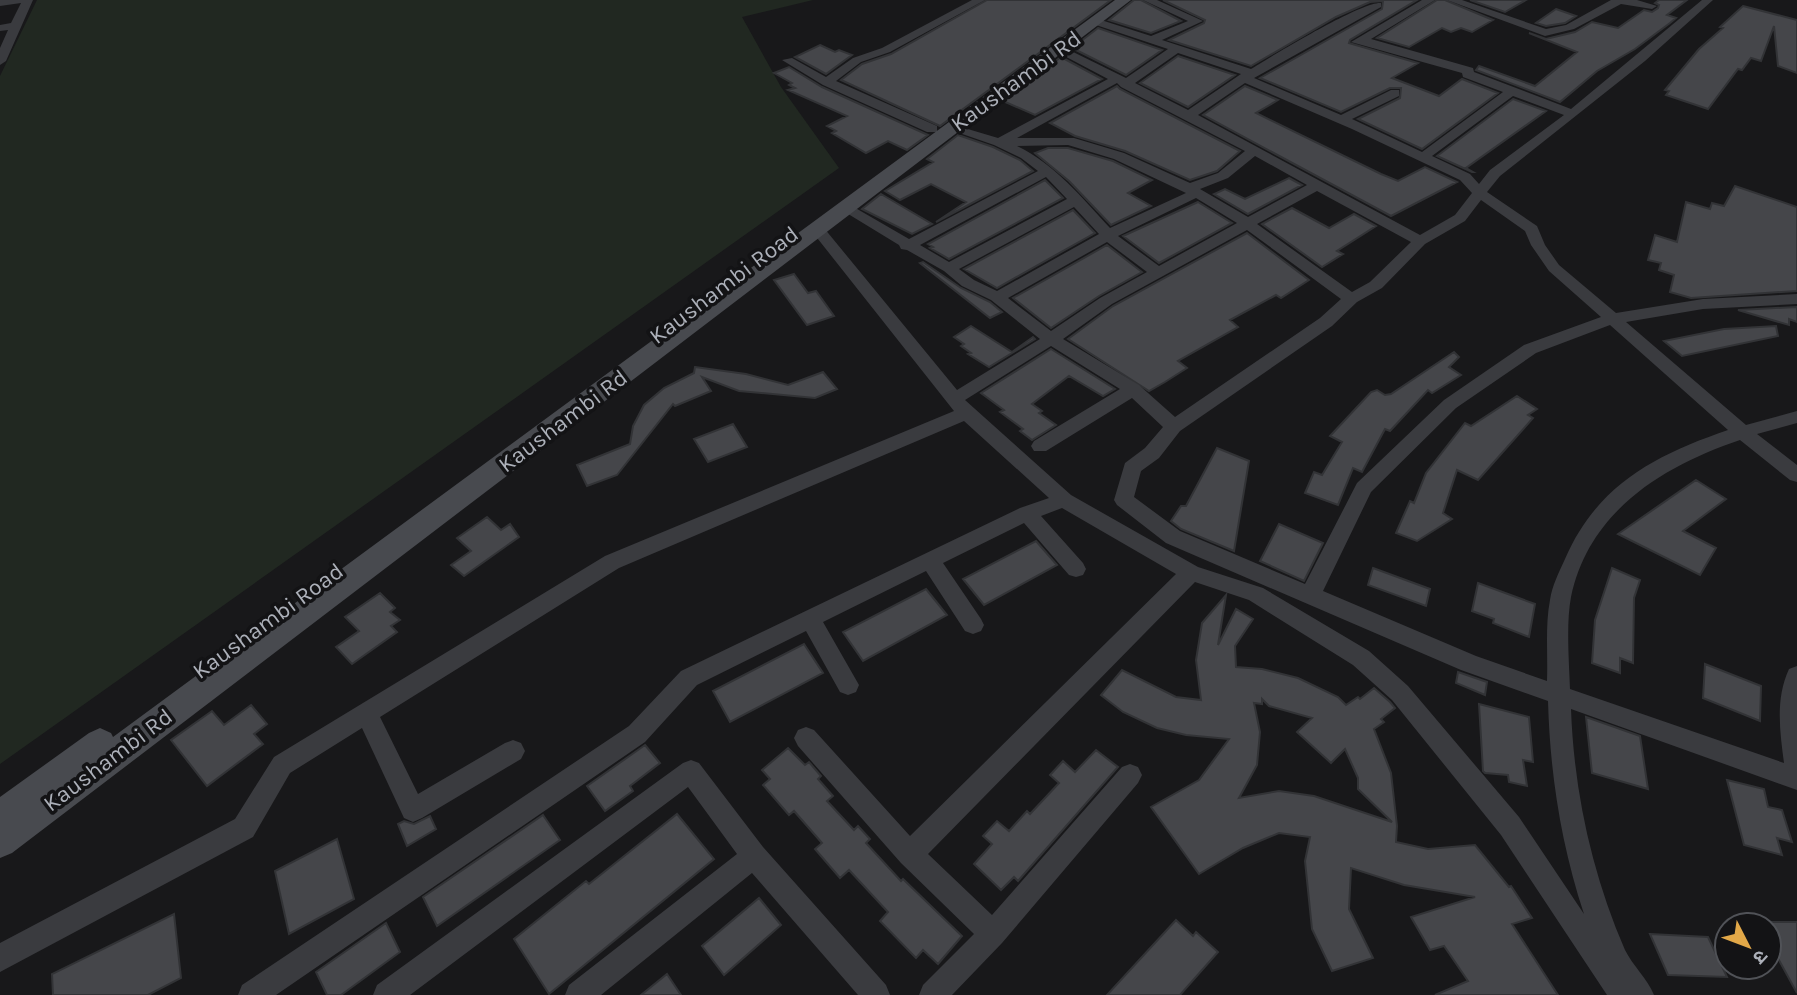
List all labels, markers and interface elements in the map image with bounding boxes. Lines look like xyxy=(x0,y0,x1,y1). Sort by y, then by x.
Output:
street label: Kaushambi Rd xyxy=(946,25,1086,137)
street label: Kaushambi Road xyxy=(644,220,804,350)
street label: Kaushambi Rd xyxy=(493,364,633,478)
street label: Kaushambi Road xyxy=(187,557,349,685)
street label: Kaushambi Rd xyxy=(38,703,178,817)
north arrow xyxy=(1713,911,1783,981)
text: उ xyxy=(1747,945,1772,969)

